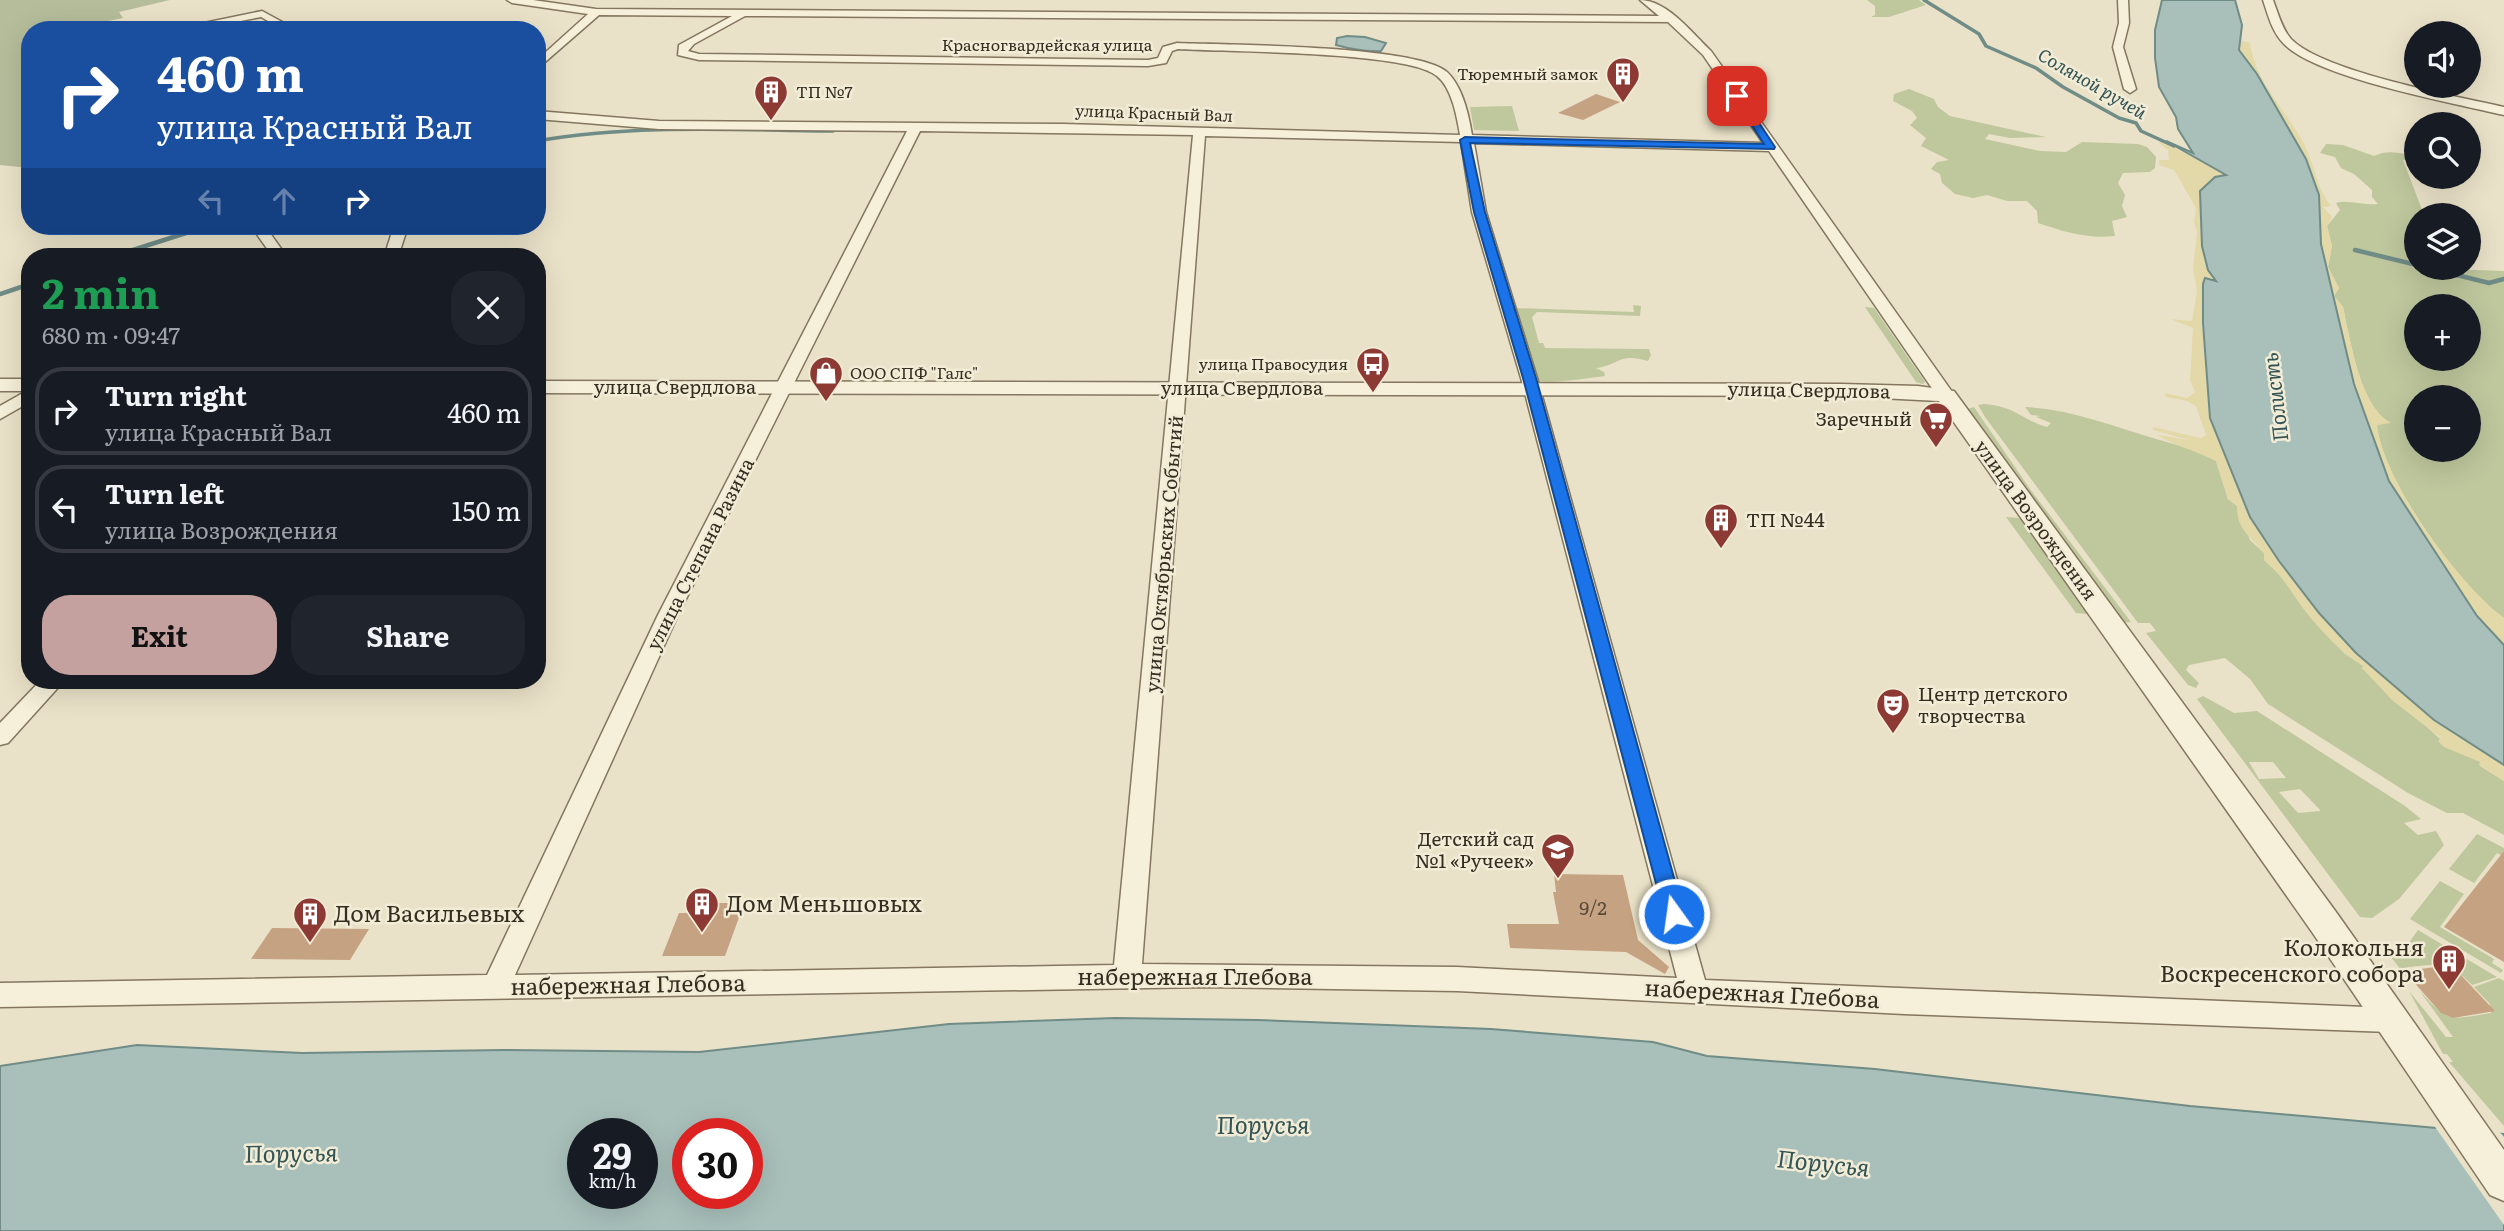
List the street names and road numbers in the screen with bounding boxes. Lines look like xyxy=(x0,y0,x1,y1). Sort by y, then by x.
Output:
street label: Красногвардейская улица xyxy=(942,32,1153,56)
street label: улица Красный Вал xyxy=(1075,97,1233,127)
street label: улица Свердлова xyxy=(594,372,757,400)
street label: улица Свердлова xyxy=(1161,373,1324,401)
street label: улица Свердлова xyxy=(1727,374,1891,404)
street label: улица Октябрьских Событий xyxy=(1137,414,1189,694)
street label: улица Возрождения xyxy=(1969,433,2105,606)
street label: улица Степана Разина xyxy=(638,452,760,655)
street label: набережная Глебова xyxy=(1077,958,1313,992)
street label: набережная Глебова xyxy=(510,964,747,1002)
street label: набережная Глебова xyxy=(1644,969,1881,1015)

